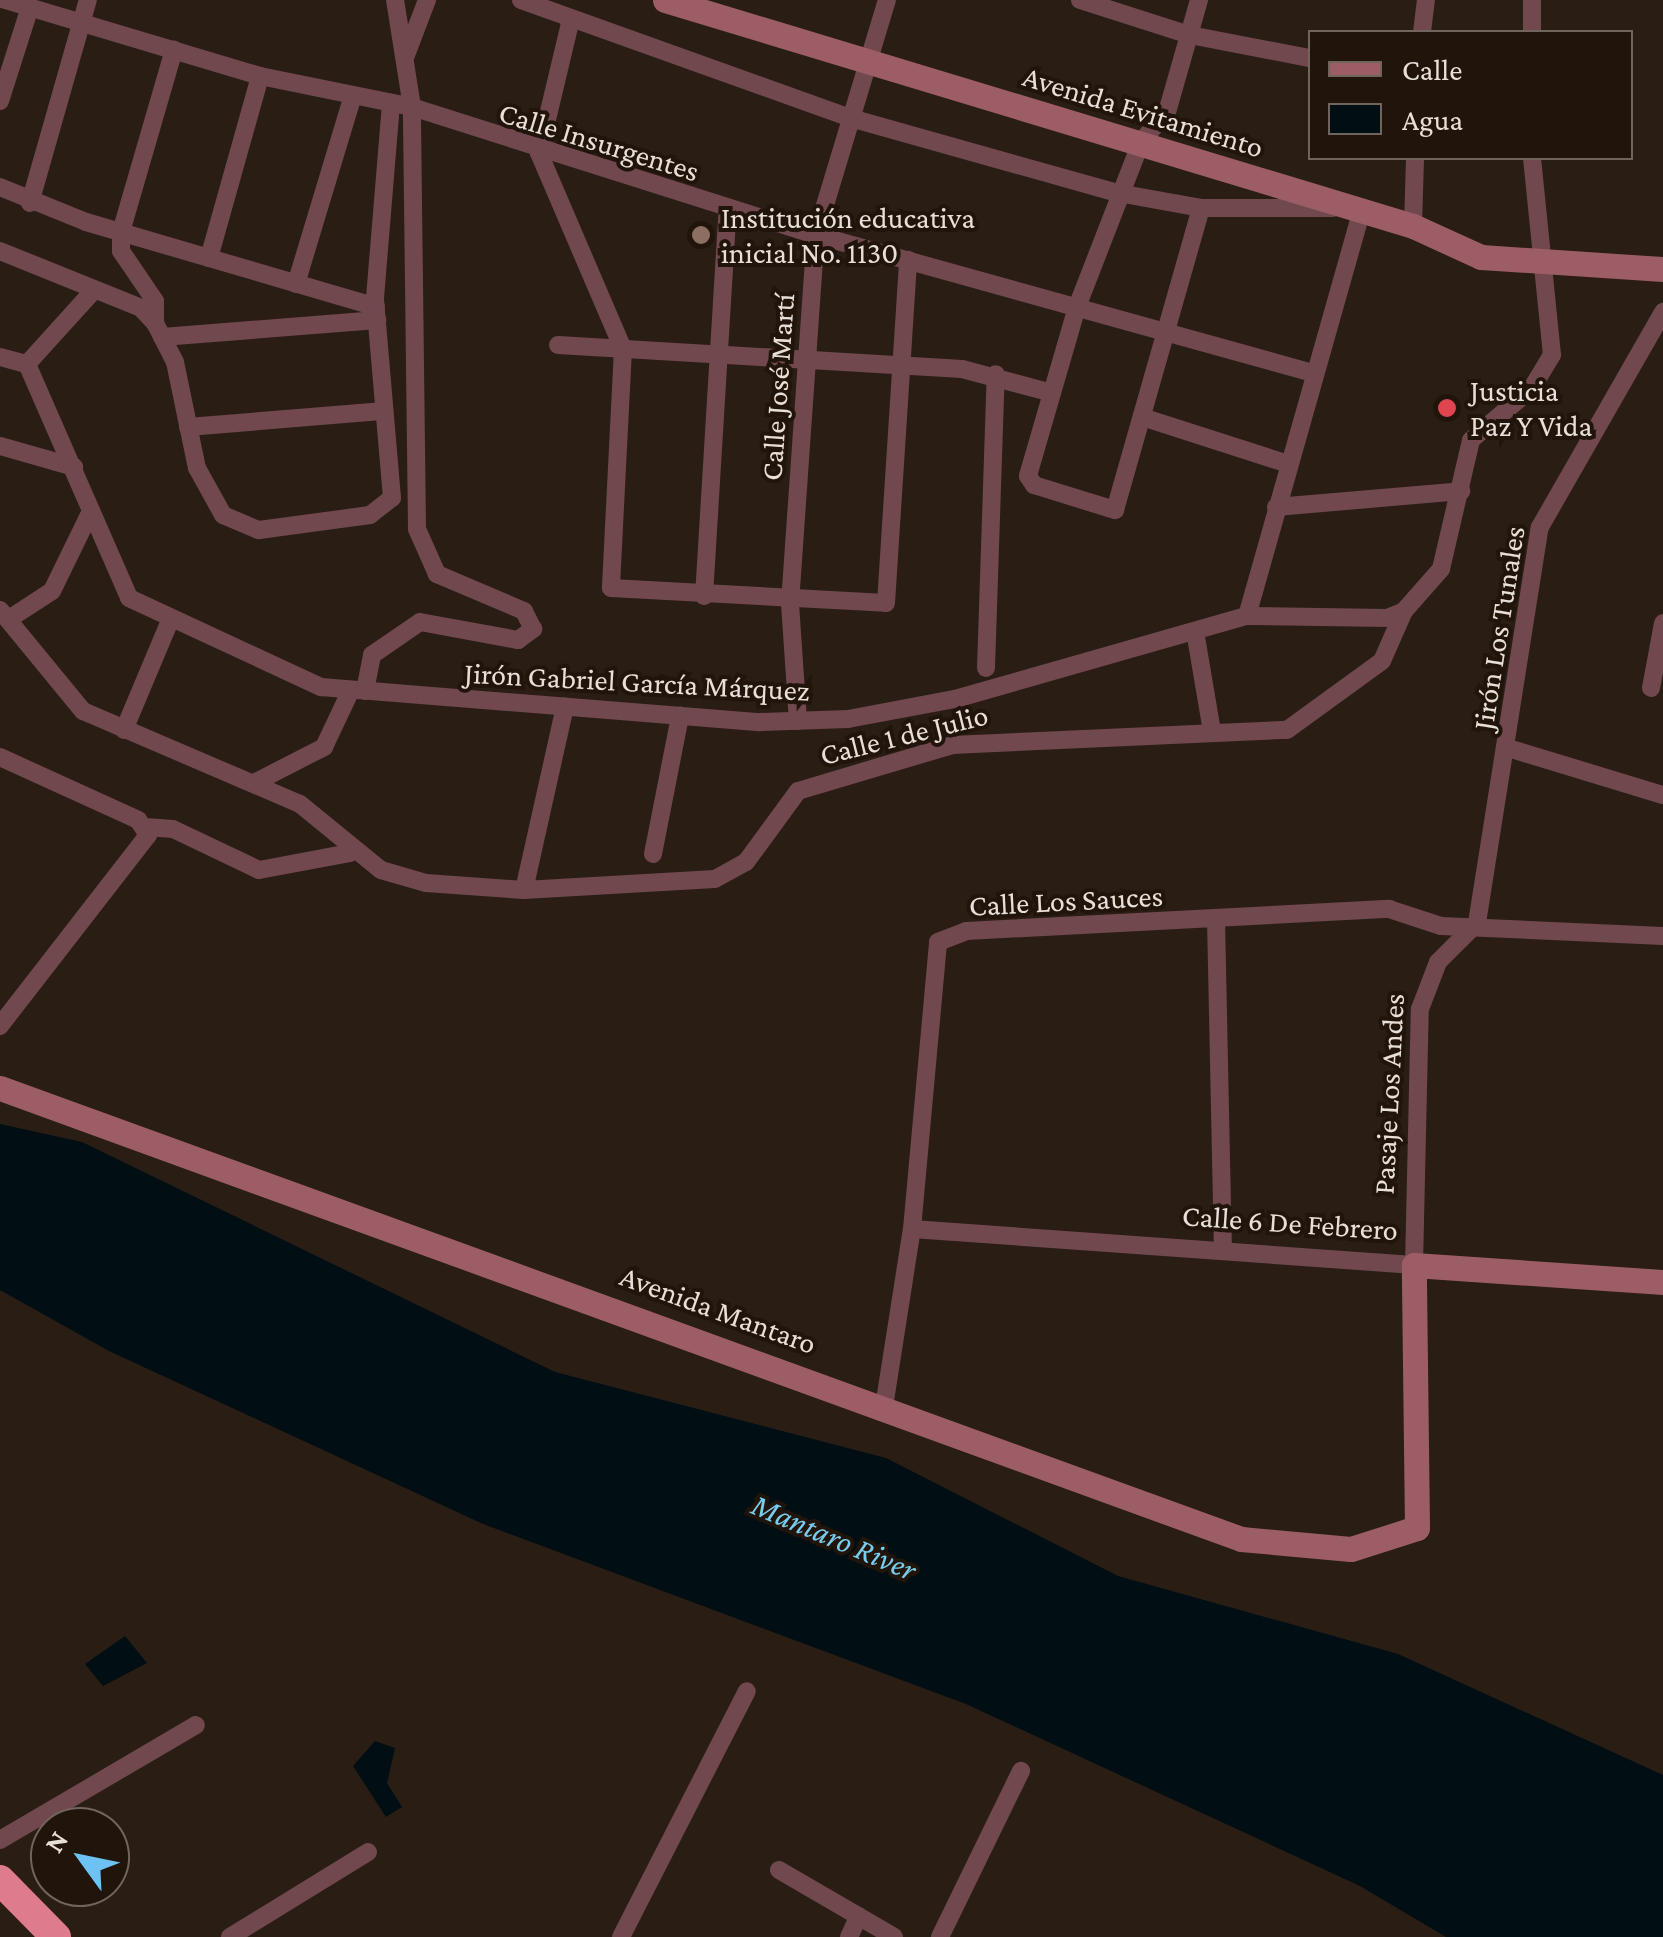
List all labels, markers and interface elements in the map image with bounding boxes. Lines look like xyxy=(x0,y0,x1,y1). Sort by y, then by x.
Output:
legend xyxy=(1308,30,1633,160)
text: Calle xyxy=(1402,53,1462,86)
street label: Avenida Evitamiento xyxy=(1019,58,1267,166)
street label: Calle Insurgentes xyxy=(495,94,703,190)
text: Agua xyxy=(1402,103,1463,136)
place label: Institución educativa inicial No. 1130 xyxy=(721,200,975,270)
marker: Institución educativa inicial No. 1130 xyxy=(690,224,712,246)
street label: Calle José Martí xyxy=(754,292,802,482)
place label: Justicia Paz Y Vida xyxy=(1470,373,1592,444)
marker: Justicia Paz Y Vida xyxy=(1434,395,1460,421)
street label: Jirón Los Tunales xyxy=(1465,524,1533,732)
street label: Jirón Gabriel García Márquez xyxy=(463,655,811,709)
street label: Calle 1 de Julio xyxy=(816,697,992,773)
street label: Calle Los Sauces xyxy=(968,878,1164,924)
street label: Pasaje Los Andes xyxy=(1366,992,1412,1196)
street label: Calle 6 De Febrero xyxy=(1181,1197,1399,1249)
street label: Avenida Mantaro xyxy=(615,1258,821,1362)
water label: Mantaro River xyxy=(746,1485,922,1589)
north arrow xyxy=(30,1807,130,1907)
text: N xyxy=(38,1825,74,1858)

